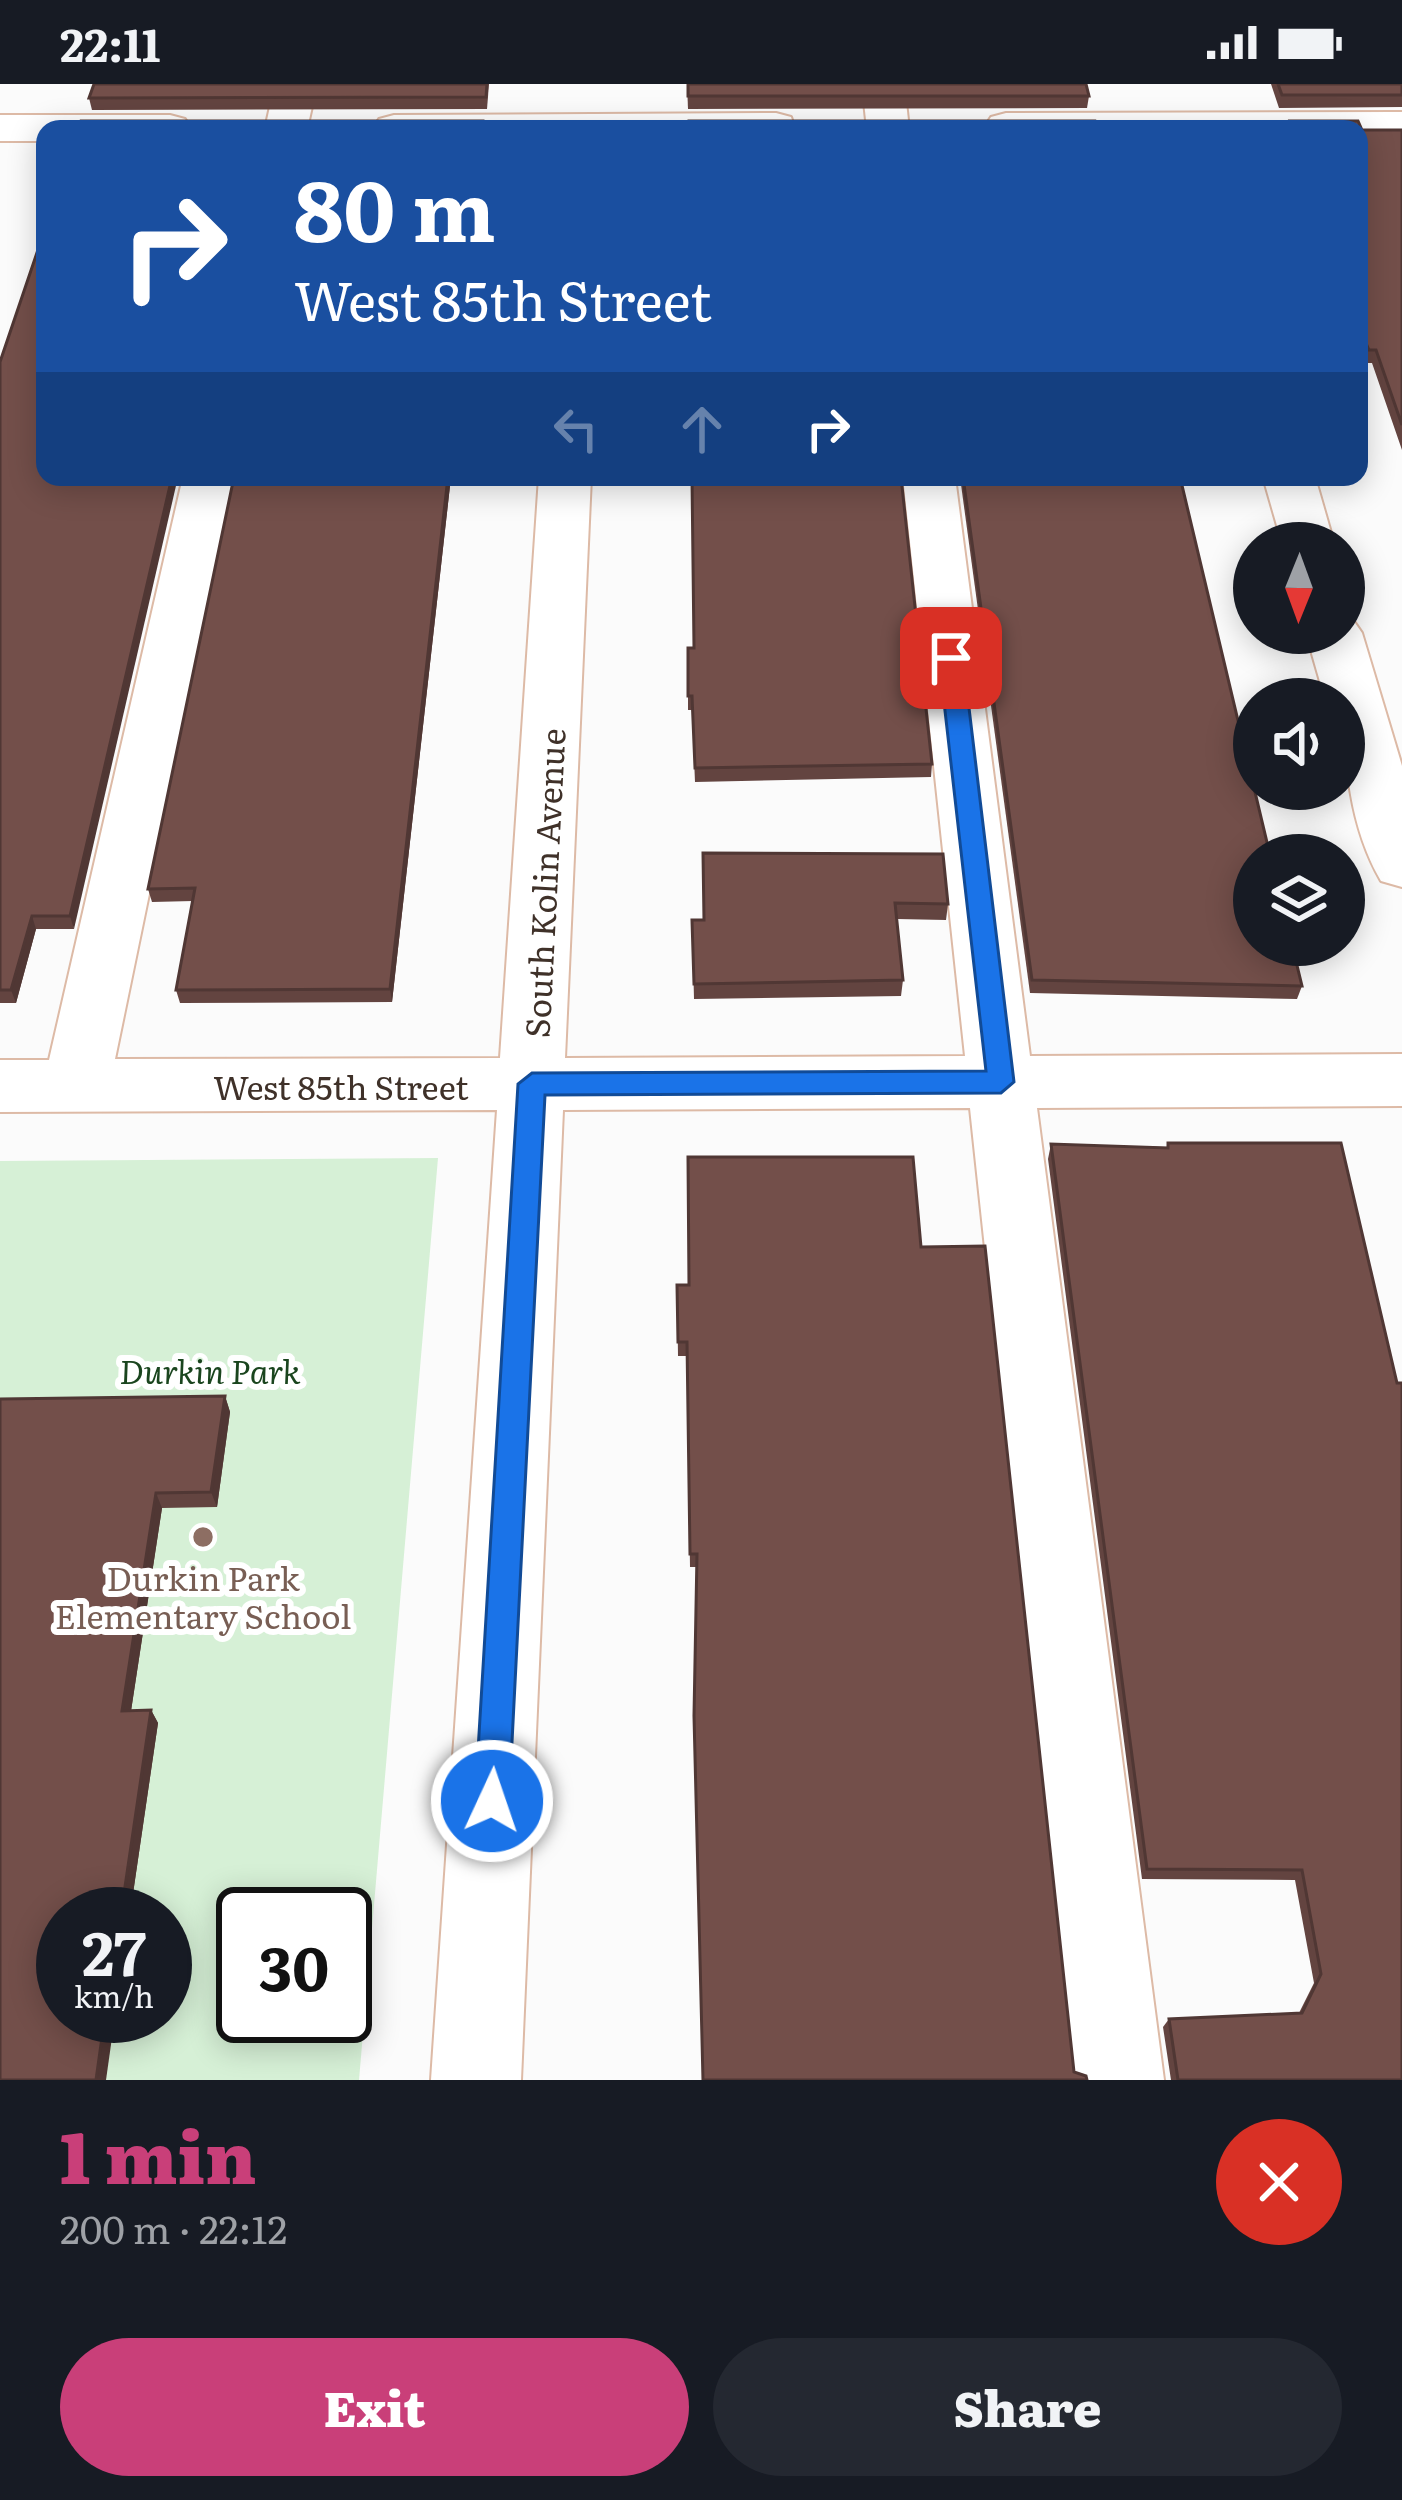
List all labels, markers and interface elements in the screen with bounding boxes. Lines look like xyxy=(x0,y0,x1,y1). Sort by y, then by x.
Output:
text: 22:11 xyxy=(60,9,160,76)
text: 80 m xyxy=(294,143,496,268)
icon: right xyxy=(96,168,252,324)
text: West 85th Street xyxy=(294,257,712,338)
icon: left xyxy=(543,396,609,462)
icon: ahead xyxy=(669,396,735,462)
icon: right xyxy=(795,396,861,462)
north arrow xyxy=(1233,522,1365,654)
map controls xyxy=(1233,522,1365,966)
pin xyxy=(900,607,1002,709)
icon: arrive xyxy=(918,625,984,691)
button: sound xyxy=(1233,678,1365,810)
street label: South Kolin Avenue xyxy=(510,727,576,1039)
button: layers xyxy=(1233,834,1365,966)
street label: West 85th Street xyxy=(213,1061,469,1110)
park label: Durkin Park xyxy=(119,1345,301,1394)
marker: Durkin Park Elementary School xyxy=(190,1524,216,1550)
place label: Durkin Park Elementary School xyxy=(55,1552,351,1639)
position arrow xyxy=(429,1738,555,1864)
speed limit sign: 30 xyxy=(216,1887,372,2043)
text: 27 xyxy=(82,1905,146,1994)
text: km/h xyxy=(74,1973,154,2017)
text: 1 min xyxy=(60,2099,256,2206)
button: close xyxy=(1216,2119,1342,2245)
text: 200 m · 22:12 xyxy=(60,2198,287,2256)
button: Exit xyxy=(60,2338,689,2476)
button: Share xyxy=(713,2338,1342,2476)

